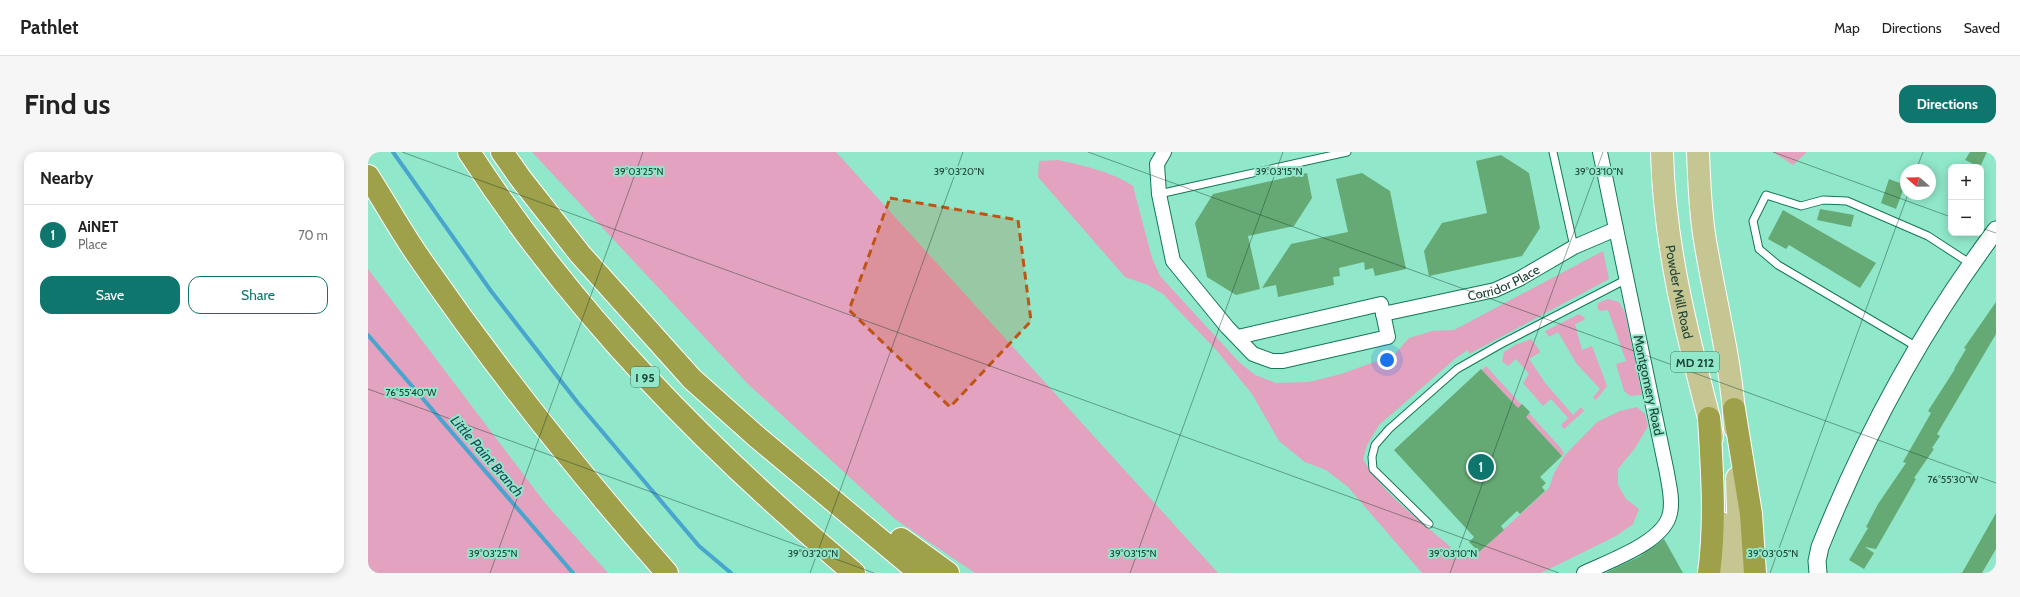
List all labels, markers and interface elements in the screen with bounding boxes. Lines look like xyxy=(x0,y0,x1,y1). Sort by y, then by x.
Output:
text: Pathlet xyxy=(20,16,79,39)
text: Map xyxy=(1834,19,1860,37)
text: Directions xyxy=(1882,19,1942,37)
text: Saved xyxy=(1964,19,2000,37)
button: Directions xyxy=(1899,85,1996,123)
text: Find us xyxy=(24,87,110,121)
north arrow xyxy=(1900,164,1936,200)
map controls xyxy=(1948,164,1984,236)
button: + xyxy=(1948,164,1984,200)
text: 39°03'25"N xyxy=(614,165,664,178)
text: 39°03'20"N xyxy=(934,165,984,178)
text: 39°03'15"N xyxy=(1255,165,1303,178)
text: 39°03'10"N xyxy=(1575,165,1623,178)
text: Nearby xyxy=(40,168,93,188)
button: − xyxy=(1948,200,1984,236)
text: AiNET xyxy=(78,218,118,236)
text: 1 xyxy=(51,227,55,243)
text: 70 m xyxy=(298,227,328,243)
text: Place xyxy=(78,236,107,252)
street label: Powder Mill Road xyxy=(1663,244,1697,340)
street label: Corridor Place xyxy=(1466,261,1543,304)
button: Save xyxy=(40,276,180,314)
button: Share xyxy=(188,276,328,314)
street label: Montgomery Road xyxy=(1631,333,1667,437)
your location xyxy=(1377,350,1397,370)
road number: MD 212 xyxy=(1671,352,1719,372)
road number: I 95 xyxy=(631,367,659,387)
text: 76°55'40"W xyxy=(385,386,437,399)
water label: Little Paint Branch xyxy=(447,411,527,501)
pin: 1 xyxy=(1468,452,1494,482)
text: 76°55'30"W xyxy=(1928,473,1979,486)
text: 39°03'25"N xyxy=(468,547,518,560)
text: 39°03'20"N xyxy=(788,547,838,560)
text: 39°03'15"N xyxy=(1109,547,1157,560)
text: 39°03'10"N xyxy=(1429,547,1477,560)
text: 39°03'05"N xyxy=(1748,547,1798,560)

